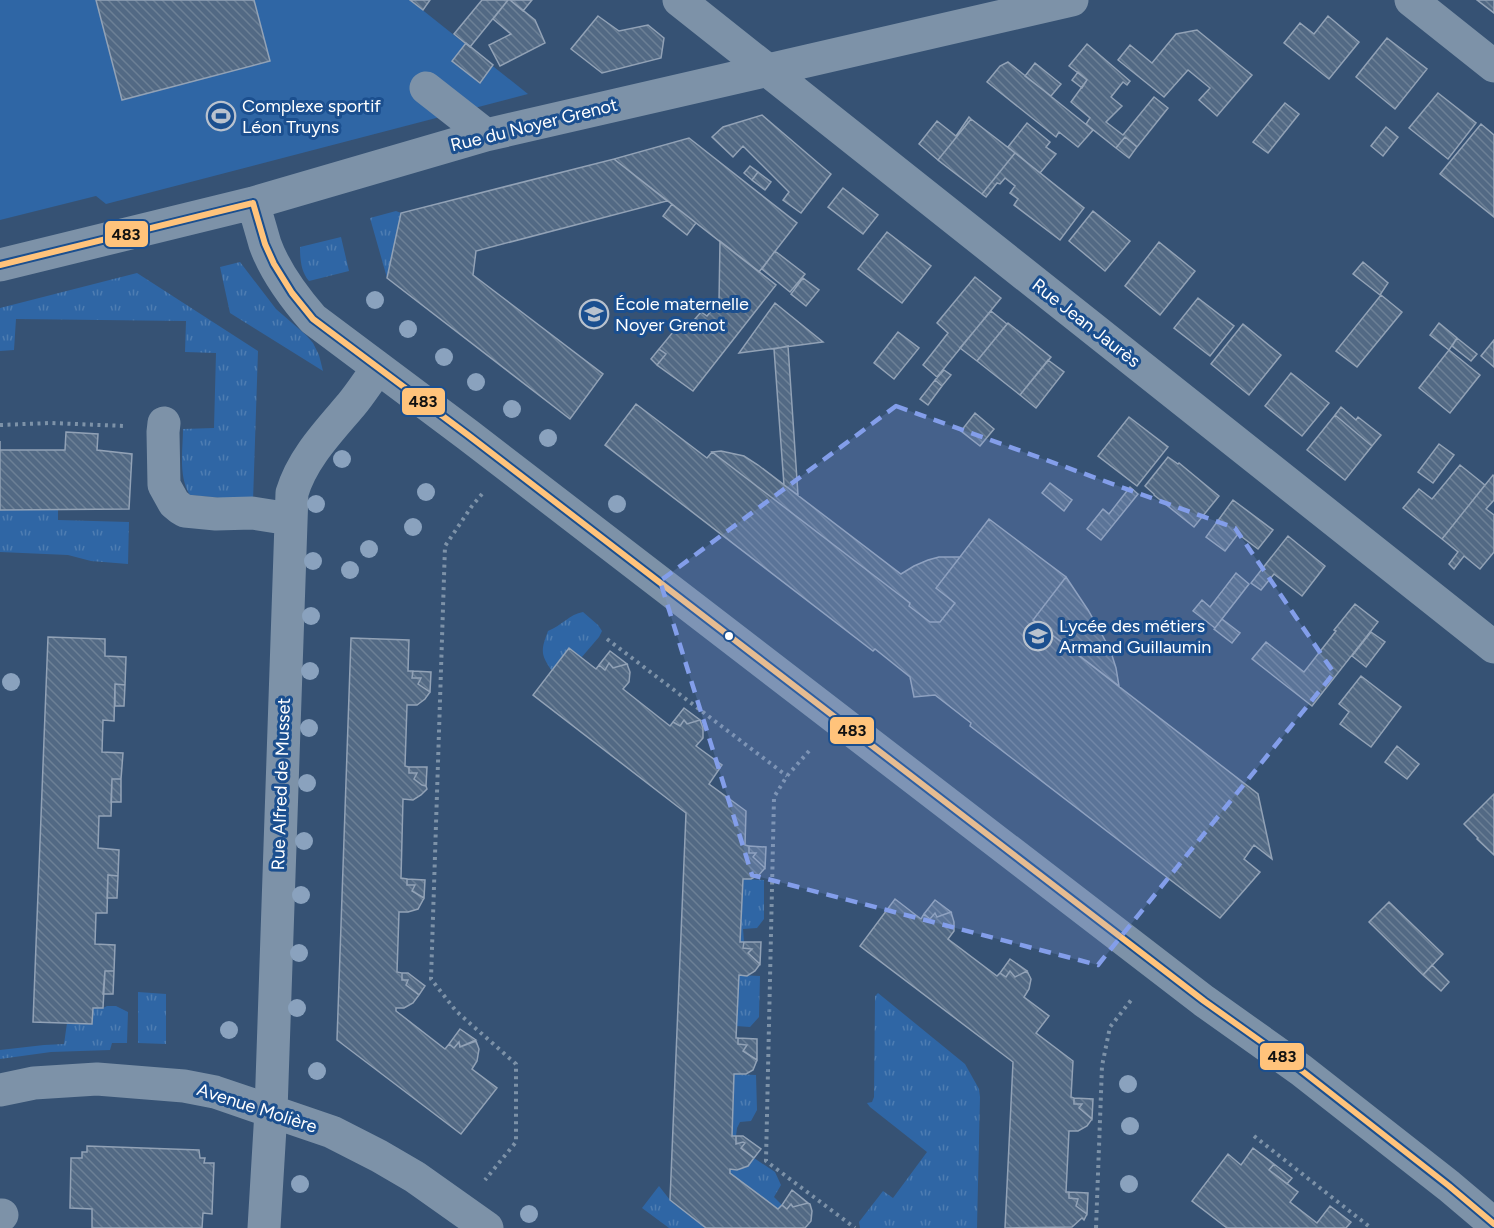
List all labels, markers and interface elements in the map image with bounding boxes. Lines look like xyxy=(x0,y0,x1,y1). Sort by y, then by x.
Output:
street label: Rue du Noyer Grenot xyxy=(448,94,620,156)
place label: Complexe sportif Léon Truyns xyxy=(242,95,381,138)
sports icon: Complexe sportif Léon Truyns xyxy=(205,100,237,132)
line badge: 483 xyxy=(104,220,149,248)
text: 483 xyxy=(112,225,141,244)
street label: Rue Jean Jaurès xyxy=(1028,274,1144,372)
place label: École maternelle Noyer Grenot xyxy=(615,293,749,336)
school or university icon: École maternelle Noyer Grenot xyxy=(578,298,610,330)
line badge: 483 xyxy=(401,387,446,416)
text: 483 xyxy=(409,392,438,411)
place label: Lycée des métiers Armand Guillaumin xyxy=(1059,615,1211,658)
school or university icon: Lycée des métiers Armand Guillaumin xyxy=(1022,620,1054,652)
unlabelled marker xyxy=(723,630,735,642)
street label: Rue Alfred de Musset xyxy=(267,697,295,871)
line badge: 483 xyxy=(829,716,875,745)
text: 483 xyxy=(838,721,867,740)
line badge: 483 xyxy=(1259,1042,1305,1071)
text: 483 xyxy=(1268,1047,1297,1066)
street label: Avenue Molière xyxy=(194,1078,320,1138)

